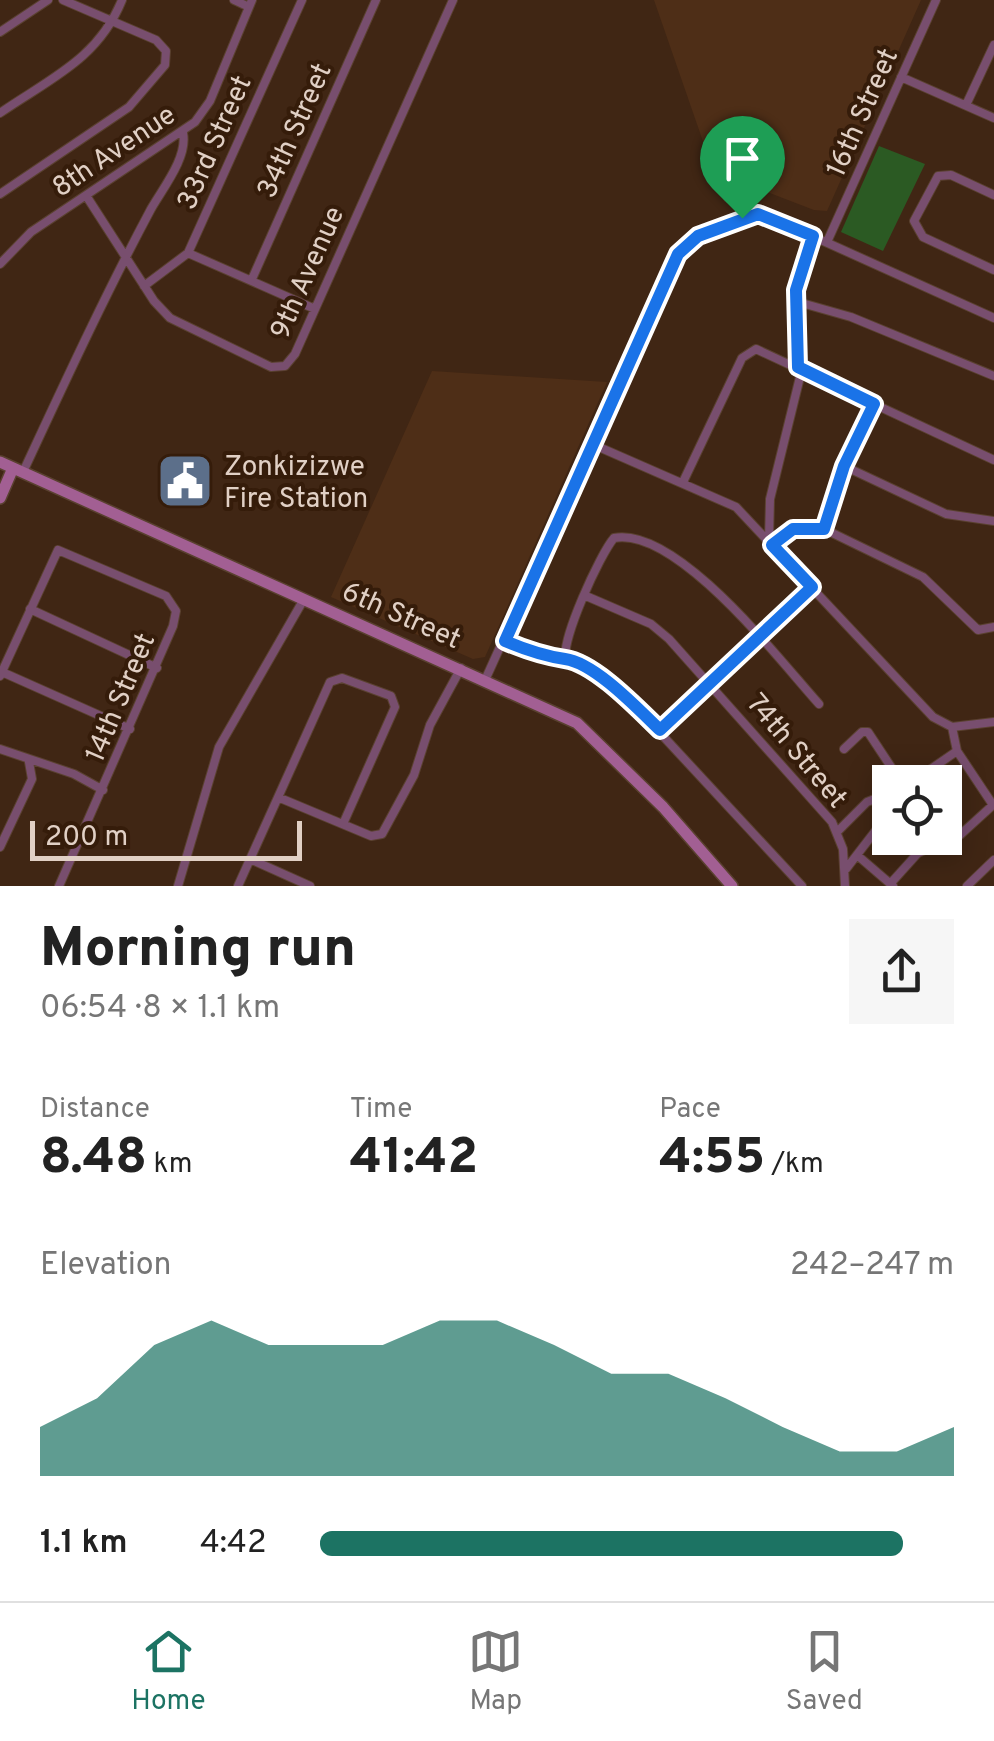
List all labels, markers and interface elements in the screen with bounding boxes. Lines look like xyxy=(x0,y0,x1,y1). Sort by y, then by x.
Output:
street label: 16th Street xyxy=(820,43,908,183)
street label: 34th Street xyxy=(250,58,341,204)
street label: 33rd Street xyxy=(170,70,261,216)
street label: 8th Avenue xyxy=(46,98,183,207)
pin xyxy=(700,116,785,219)
icon: arrive xyxy=(715,131,770,186)
street label: 9th Avenue xyxy=(264,201,354,345)
place label: Zonkizizwe Fire Station xyxy=(224,450,368,518)
public building icon: Zonkizizwe Fire Station xyxy=(155,451,215,511)
street label: 6th Street xyxy=(336,575,466,659)
street label: 14th Street xyxy=(78,628,165,768)
street label: 74th Street xyxy=(737,687,854,817)
map controls xyxy=(872,765,962,855)
button: locate xyxy=(872,765,962,855)
scale bar xyxy=(30,816,302,860)
text: 200 m xyxy=(45,820,128,856)
text: Morning run xyxy=(40,916,356,986)
button: share xyxy=(849,919,954,1024)
text: 06:54 · 8 × 1.1 km xyxy=(40,989,280,1029)
text: Distance xyxy=(40,1092,150,1128)
text: Time xyxy=(350,1092,412,1128)
text: Pace xyxy=(659,1092,721,1128)
text: 8.48 xyxy=(40,1128,147,1191)
text: 41:42 xyxy=(350,1128,478,1191)
text: 4:55 xyxy=(659,1128,765,1191)
text: km xyxy=(147,1147,192,1183)
text: /km xyxy=(765,1147,824,1183)
text: Elevation xyxy=(40,1246,172,1286)
text: 242–247 m xyxy=(790,1246,954,1286)
text: 1.1 km xyxy=(40,1524,128,1564)
text: 4:42 xyxy=(200,1524,267,1564)
tab: Home xyxy=(131,1624,206,1720)
tab: Map xyxy=(468,1624,523,1720)
tab: Saved xyxy=(786,1624,863,1720)

